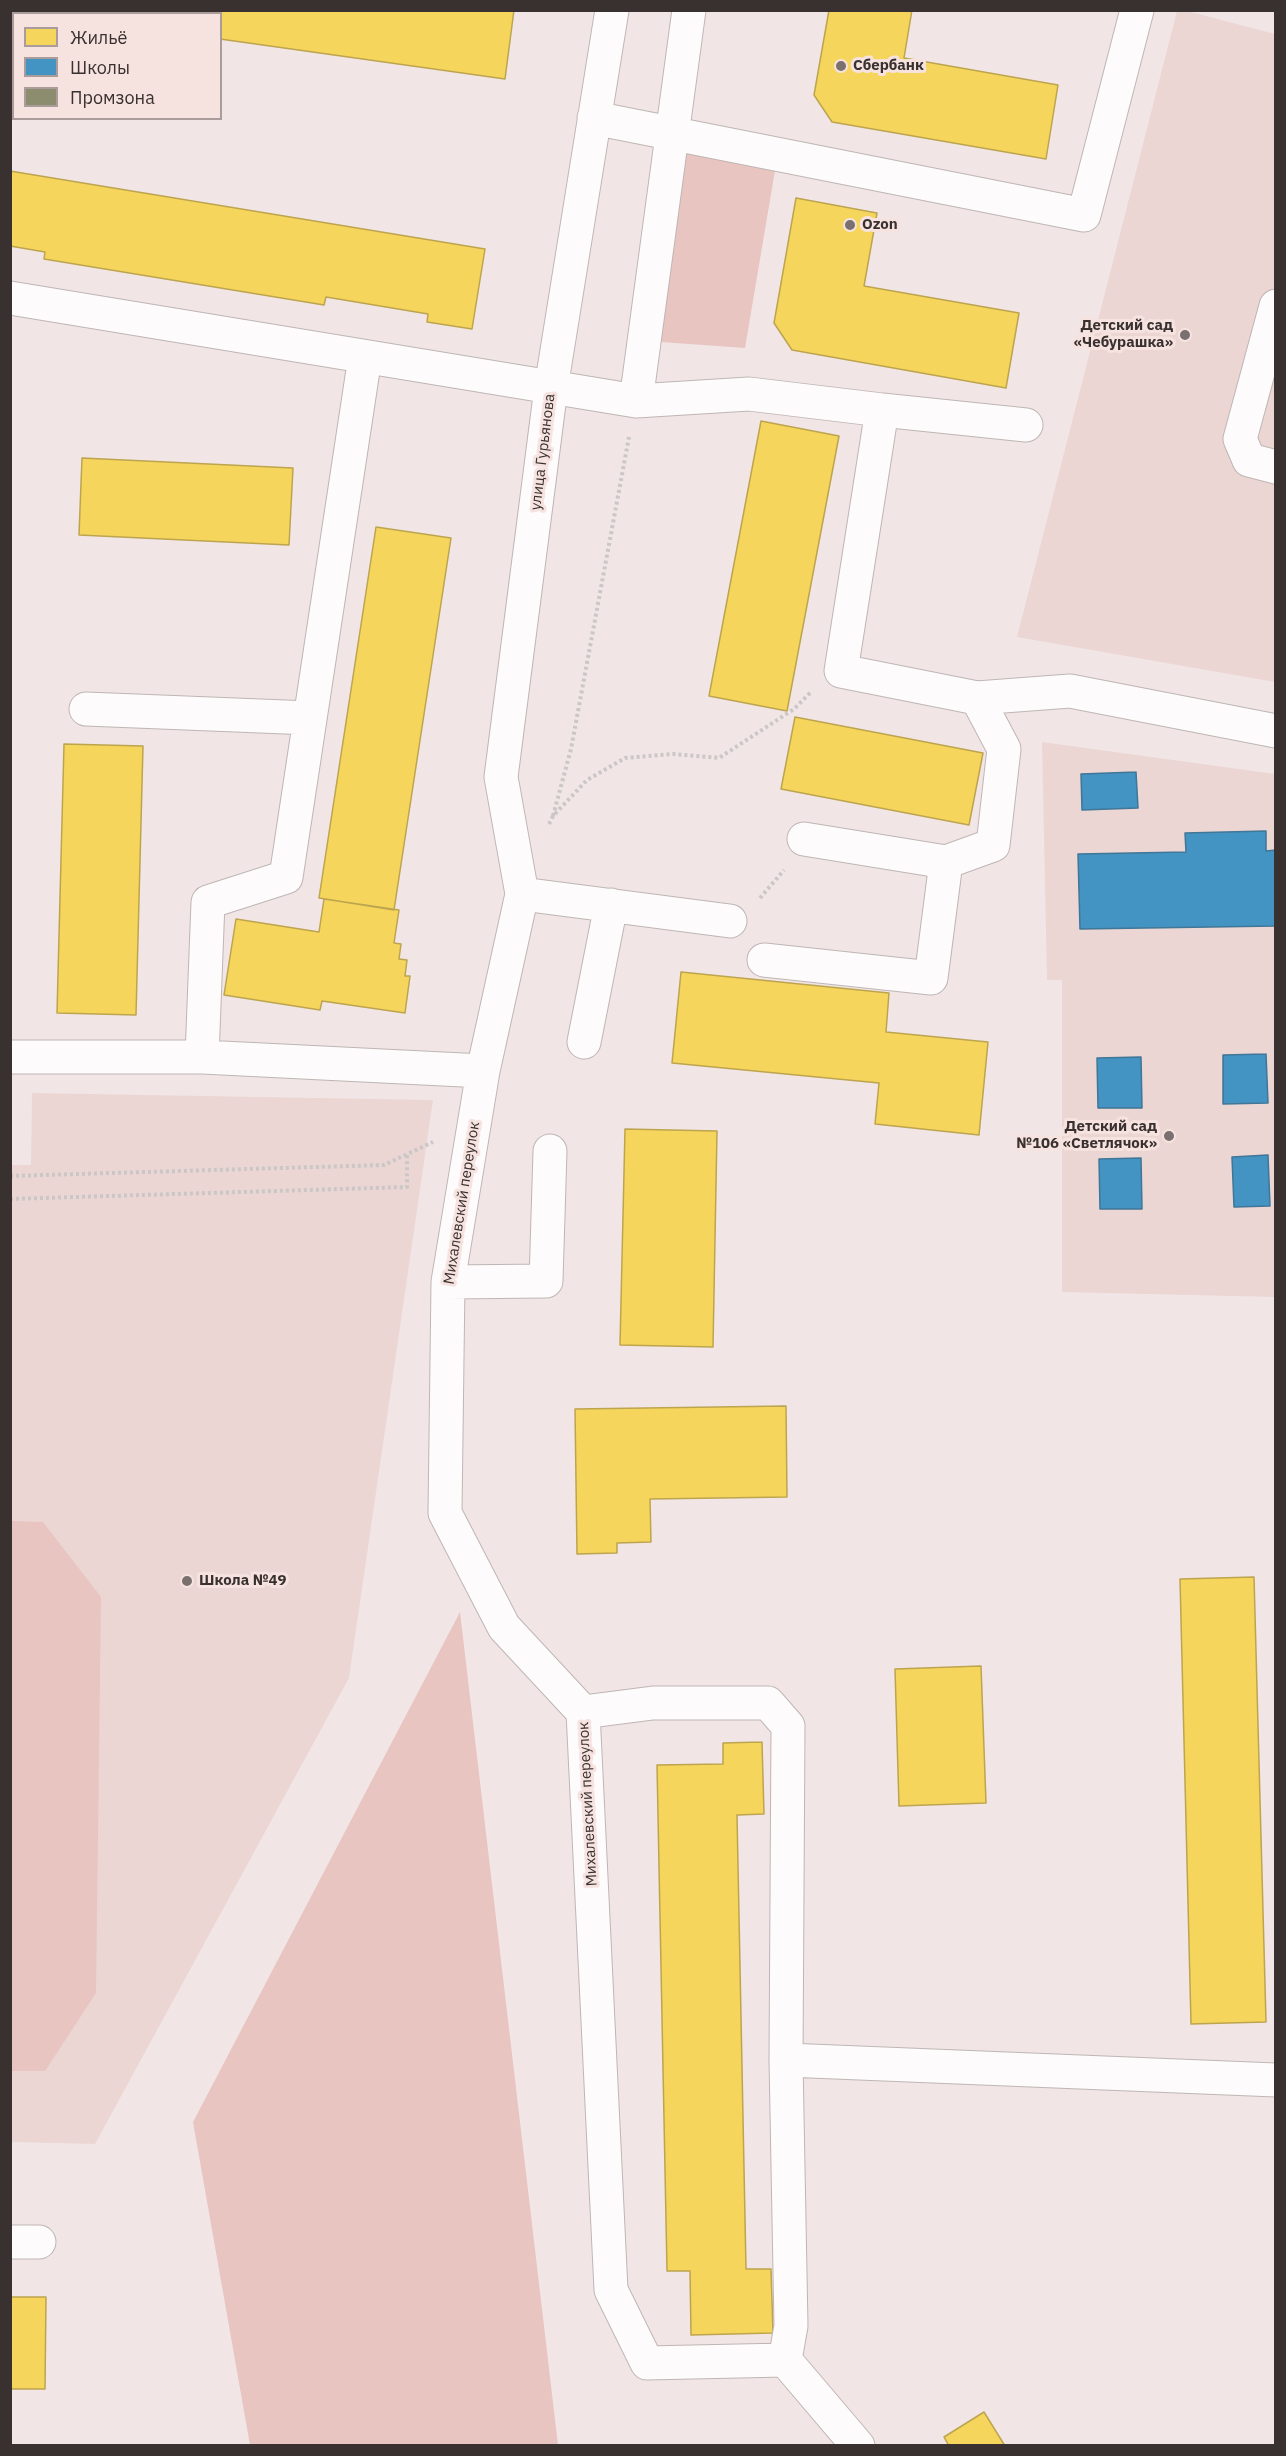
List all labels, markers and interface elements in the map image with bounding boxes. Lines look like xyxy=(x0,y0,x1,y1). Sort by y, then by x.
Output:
legend xyxy=(12,12,222,120)
text: Жильё xyxy=(70,26,127,49)
text: Школы xyxy=(70,56,130,79)
place label: Сбербанк xyxy=(853,57,924,75)
marker: Сбербанк xyxy=(834,59,848,73)
text: Промзона xyxy=(70,86,155,109)
place label: Ozon xyxy=(862,216,898,234)
marker: Ozon xyxy=(843,218,857,232)
place label: Детский сад «Чебурашка» xyxy=(1074,317,1173,352)
marker: Детский сад «Чебурашка» xyxy=(1178,328,1192,342)
street label: улица Гурьянова xyxy=(527,393,559,511)
place label: Детский сад №106 «Светлячок» xyxy=(1016,1118,1157,1153)
street label: Михалевский переулок xyxy=(440,1120,484,1286)
marker: Детский сад №106 «Светлячок» xyxy=(1162,1129,1176,1143)
place label: Школа №49 xyxy=(199,1572,287,1590)
marker: Школа №49 xyxy=(180,1574,194,1588)
street label: Михалевский переулок xyxy=(575,1721,601,1887)

